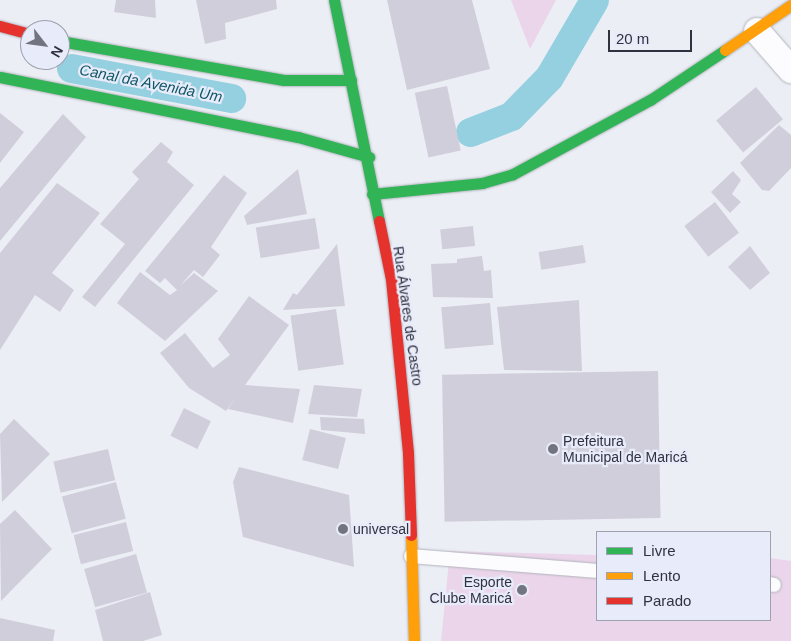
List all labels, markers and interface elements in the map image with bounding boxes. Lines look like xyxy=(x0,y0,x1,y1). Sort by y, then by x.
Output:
north arrow xyxy=(20,20,70,70)
scale bar xyxy=(611,20,695,52)
text: 20 m xyxy=(616,30,649,47)
text: N xyxy=(48,44,67,60)
water label: Canal da Avenida Um xyxy=(78,60,224,106)
street label: Rua Álvares de Castro xyxy=(390,245,426,387)
place label: Prefeitura Municipal de Maricá xyxy=(563,433,687,466)
marker: Prefeitura Municipal de Maricá xyxy=(547,443,559,455)
place label: universal xyxy=(353,521,409,537)
marker: universal xyxy=(337,523,349,535)
legend xyxy=(596,531,771,621)
text: Livre xyxy=(643,542,676,559)
text: Lento xyxy=(643,567,681,584)
place label: Esporte Clube Maricá xyxy=(430,574,512,606)
marker: Esporte Clube Maricá xyxy=(516,584,528,596)
text: Parado xyxy=(643,592,691,609)

